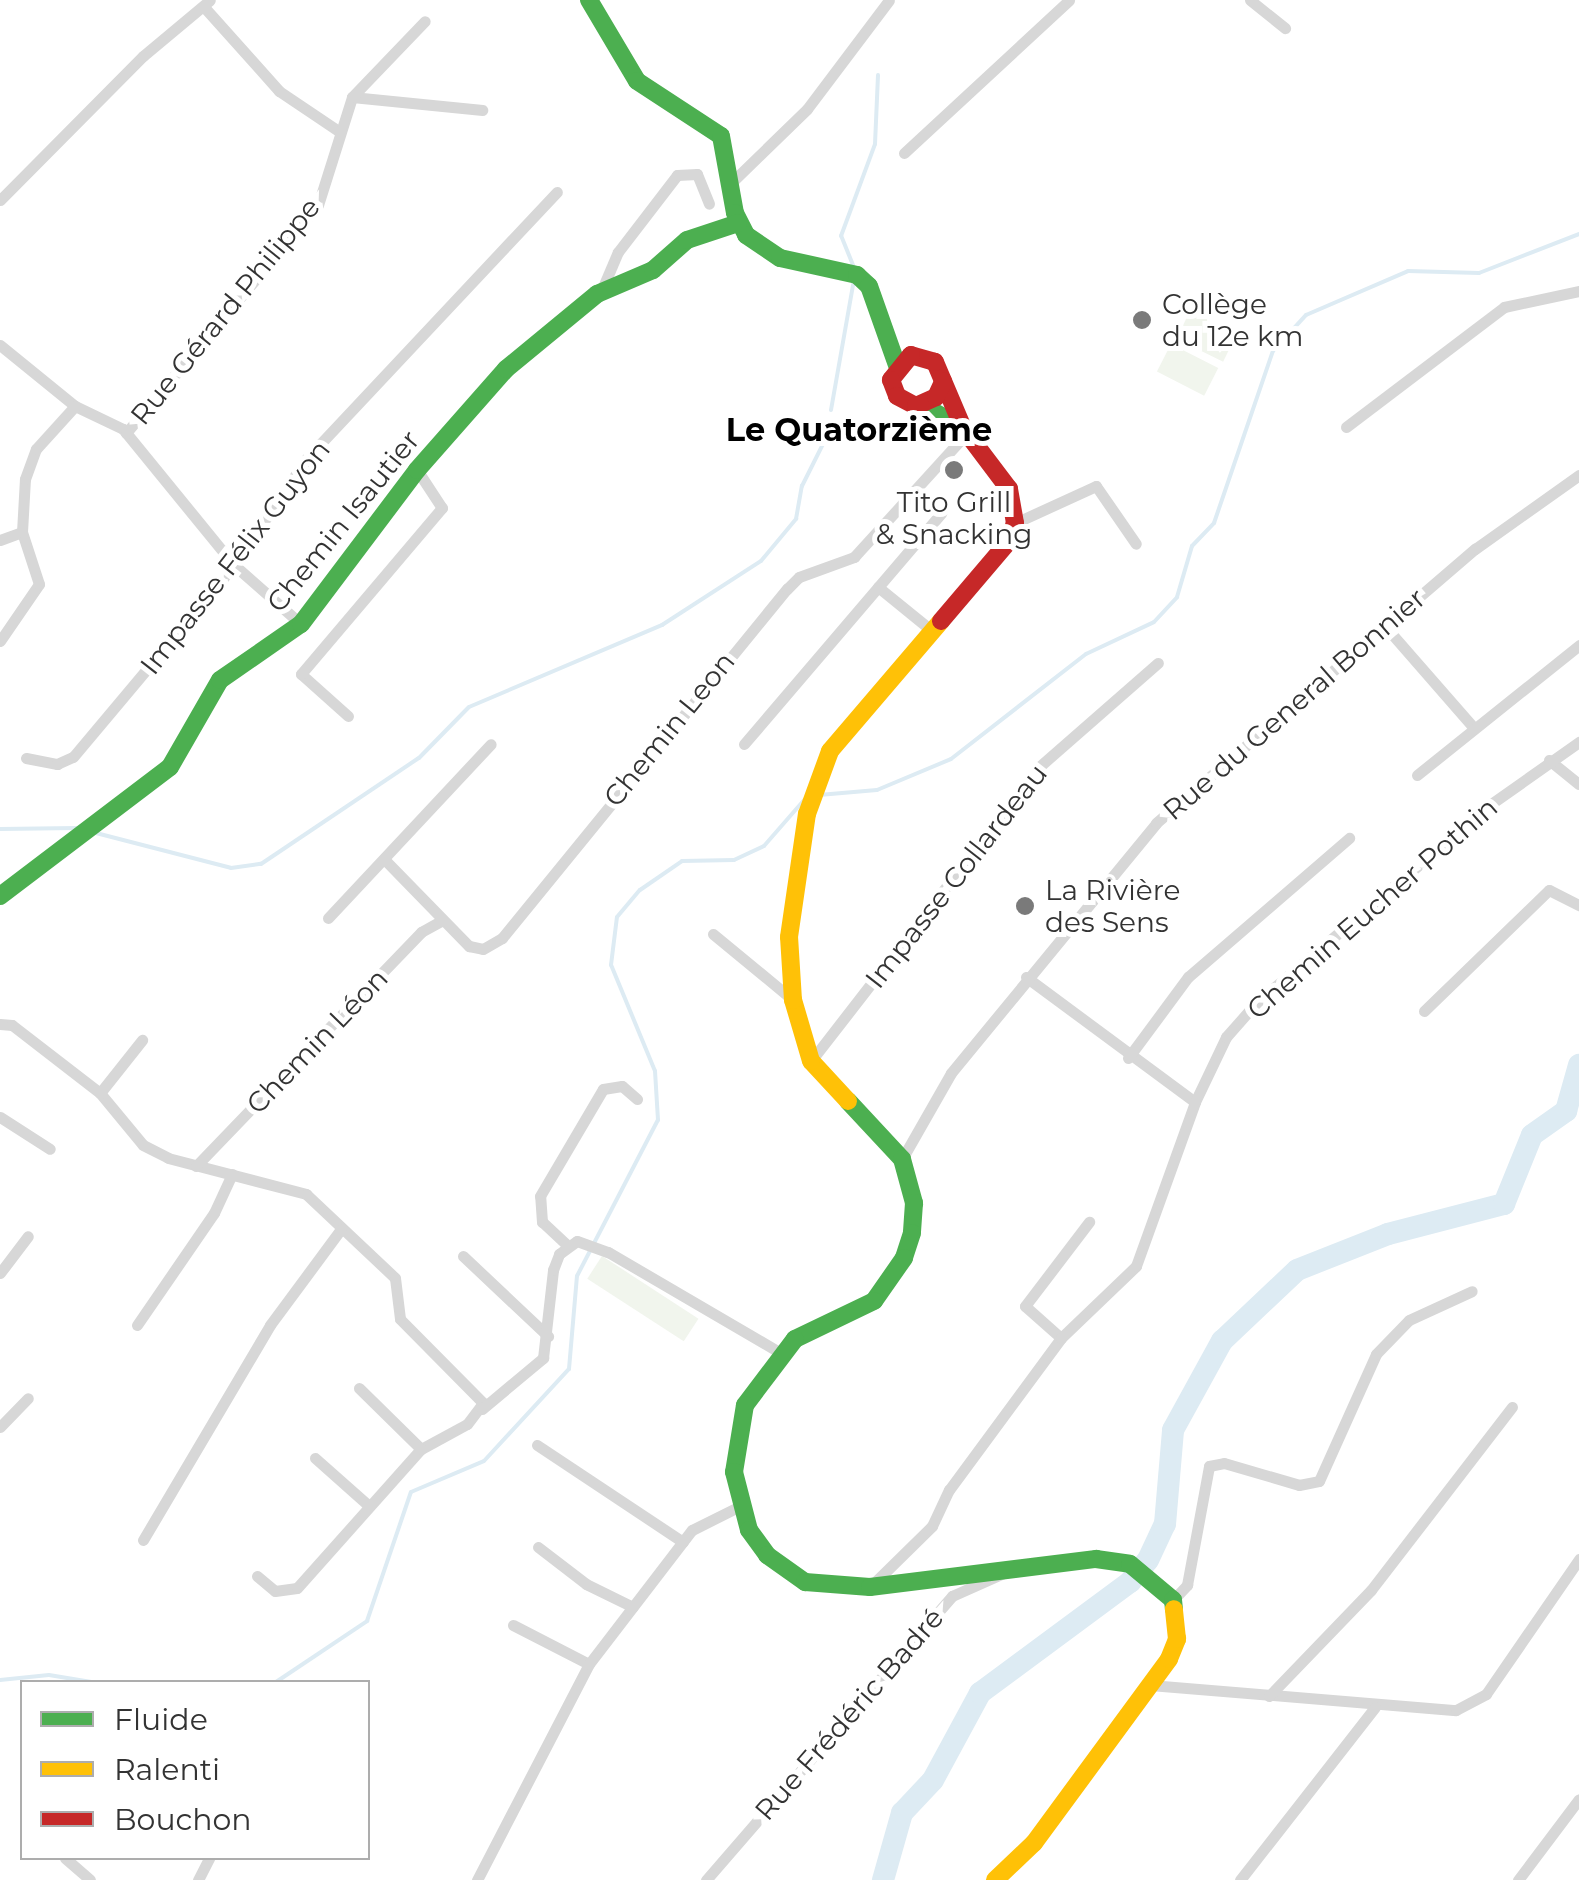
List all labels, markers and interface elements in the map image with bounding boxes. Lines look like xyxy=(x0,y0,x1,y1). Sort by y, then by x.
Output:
street label: Rue Gérard Philippe xyxy=(123,191,327,431)
place label: Collège du 12e km xyxy=(1162,287,1303,353)
marker: Collège du 12e km xyxy=(1131,309,1153,331)
district label: Le Quatorzième xyxy=(726,411,992,449)
street label: Chemin Isautier xyxy=(260,424,426,618)
street label: Impasse Félix Guyon xyxy=(133,433,337,681)
marker: Tito Grill & Snacking xyxy=(943,459,965,481)
place label: Tito Grill & Snacking xyxy=(876,485,1032,551)
street label: Rue du General Bonnier xyxy=(1156,581,1432,827)
street label: Chemin Leon xyxy=(597,645,741,813)
street label: Impasse Collardeau xyxy=(858,757,1054,995)
street label: Chemin Eucher Pothin xyxy=(1240,790,1504,1026)
place label: La Rivière des Sens xyxy=(1045,873,1181,939)
marker: La Rivière des Sens xyxy=(1014,895,1036,917)
street label: Chemin Léon xyxy=(239,961,395,1121)
street label: Rue Frédéric Badré xyxy=(748,1601,950,1827)
legend xyxy=(20,1680,370,1860)
text: Fluide xyxy=(114,1701,208,1738)
text: Ralenti xyxy=(114,1751,220,1788)
text: Bouchon xyxy=(114,1801,252,1838)

